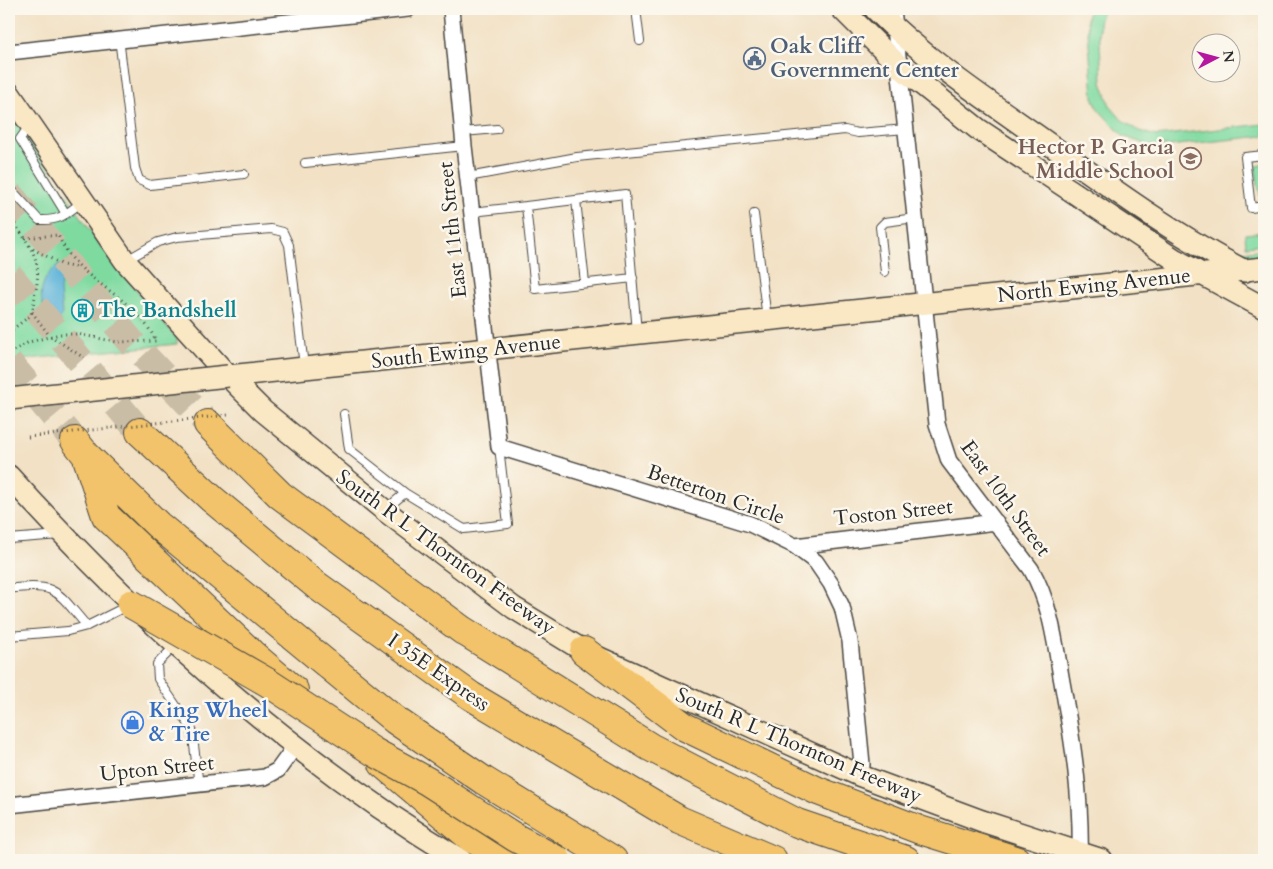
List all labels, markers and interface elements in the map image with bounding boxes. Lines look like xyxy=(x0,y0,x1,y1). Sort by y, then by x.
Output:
place label: Oak Cliff Government Center xyxy=(770,32,959,85)
north arrow xyxy=(1190,32,1240,82)
public building icon: Oak Cliff Government Center xyxy=(742,46,766,70)
text: N xyxy=(1218,50,1239,64)
place label: Hector P. Garcia Middle School xyxy=(1018,133,1175,186)
school or university icon: Hector P. Garcia Middle School xyxy=(1178,147,1202,171)
street label: East 11th Street xyxy=(431,160,474,300)
street label: North Ewing Avenue xyxy=(996,261,1192,310)
place label: The Bandshell xyxy=(98,296,237,325)
building icon: The Bandshell xyxy=(70,298,94,322)
street label: South Ewing Avenue xyxy=(370,327,562,376)
street label: East 10th Street xyxy=(954,434,1058,563)
street label: Betterton Circle xyxy=(643,457,789,532)
street label: South R L Thornton Freeway xyxy=(330,463,561,642)
street label: Toston Street xyxy=(832,492,955,533)
street label: I 35E Express xyxy=(382,626,496,718)
street label: South R L Thornton Freeway xyxy=(671,680,926,811)
place label: King Wheel & Tire xyxy=(149,696,268,749)
shop icon: King Wheel & Tire xyxy=(121,710,145,734)
street label: Upton Street xyxy=(99,748,216,789)

